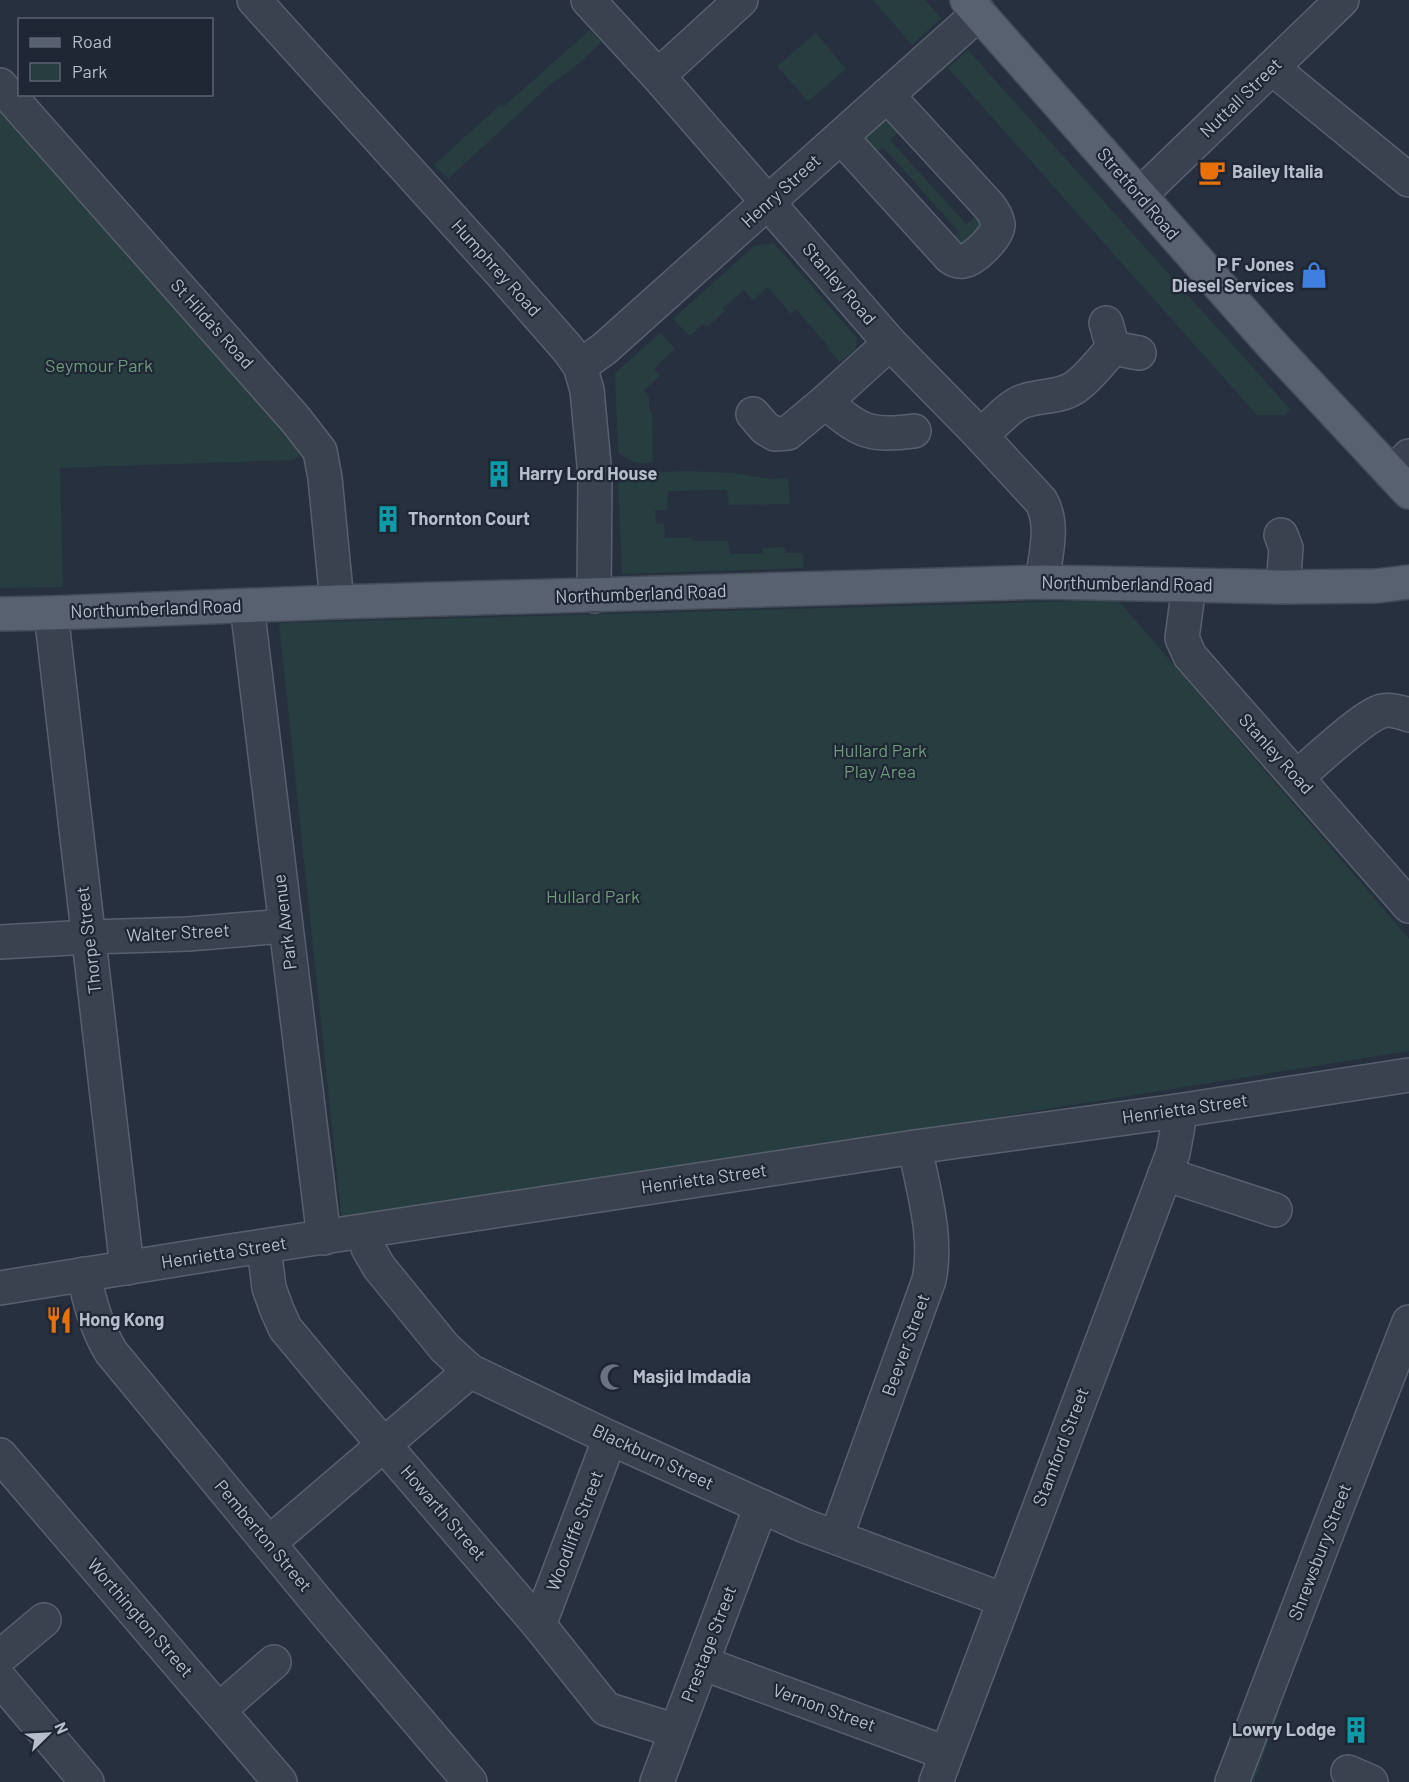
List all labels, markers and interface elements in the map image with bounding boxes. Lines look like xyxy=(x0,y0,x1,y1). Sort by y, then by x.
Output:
legend xyxy=(18,18,213,96)
text: Road xyxy=(72,30,112,52)
street label: Nuttall Street xyxy=(1195,53,1286,142)
text: Park xyxy=(72,60,107,82)
street label: Stretford Road xyxy=(1093,143,1185,244)
street label: Henry Street xyxy=(736,149,825,232)
cafe icon: Bailey Italia xyxy=(1197,157,1227,187)
place label: Bailey Italia xyxy=(1232,160,1323,182)
street label: Humphrey Road xyxy=(447,214,546,321)
street label: Stanley Road xyxy=(798,238,881,329)
place label: P F Jones Diesel Services xyxy=(1172,253,1294,296)
shop icon: P F Jones Diesel Services xyxy=(1299,260,1329,290)
street label: St Hilda's Road xyxy=(167,274,259,373)
park label: Seymour Park xyxy=(45,354,153,376)
building icon: Harry Lord House xyxy=(484,459,514,489)
place label: Harry Lord House xyxy=(519,462,657,484)
building icon: Thornton Court xyxy=(373,504,403,534)
place label: Thornton Court xyxy=(408,507,530,529)
street label: Northumberland Road xyxy=(1041,571,1213,595)
street label: Northumberland Road xyxy=(555,579,727,607)
street label: Northumberland Road xyxy=(70,594,242,622)
street label: Stanley Road xyxy=(1235,708,1319,798)
park label: Hullard Park Play Area xyxy=(833,739,927,782)
street label: Park Avenue xyxy=(267,873,301,971)
street label: Thorpe Street xyxy=(70,885,106,995)
park label: Hullard Park xyxy=(546,885,640,907)
street label: Walter Street xyxy=(126,918,230,946)
street label: Henrietta Street xyxy=(1121,1088,1249,1128)
street label: Henrietta Street xyxy=(640,1158,768,1198)
street label: Henrietta Street xyxy=(160,1231,288,1273)
street label: Beever Street xyxy=(876,1290,934,1399)
restaurant icon: Hong Kong xyxy=(44,1305,74,1335)
place label: Hong Kong xyxy=(79,1308,164,1330)
mosque icon: Masjid Imdadia xyxy=(598,1362,628,1392)
place label: Masjid Imdadia xyxy=(633,1365,751,1387)
street label: Stamford Street xyxy=(1027,1384,1093,1509)
street label: Blackburn Street xyxy=(589,1418,718,1494)
street label: Howarth Street xyxy=(396,1460,491,1564)
street label: Woodliffe Street xyxy=(541,1467,607,1594)
street label: Pemberton Street xyxy=(211,1475,317,1596)
street label: Shrewsbury Street xyxy=(1283,1480,1355,1623)
street label: Worthington Street xyxy=(83,1553,198,1681)
street label: Prestage Street xyxy=(676,1582,740,1705)
street label: Vernon Street xyxy=(770,1678,879,1736)
north arrow xyxy=(18,1704,78,1764)
building icon: Lowry Lodge xyxy=(1341,1715,1371,1745)
place label: Lowry Lodge xyxy=(1232,1718,1336,1740)
text: N xyxy=(51,1719,73,1736)

